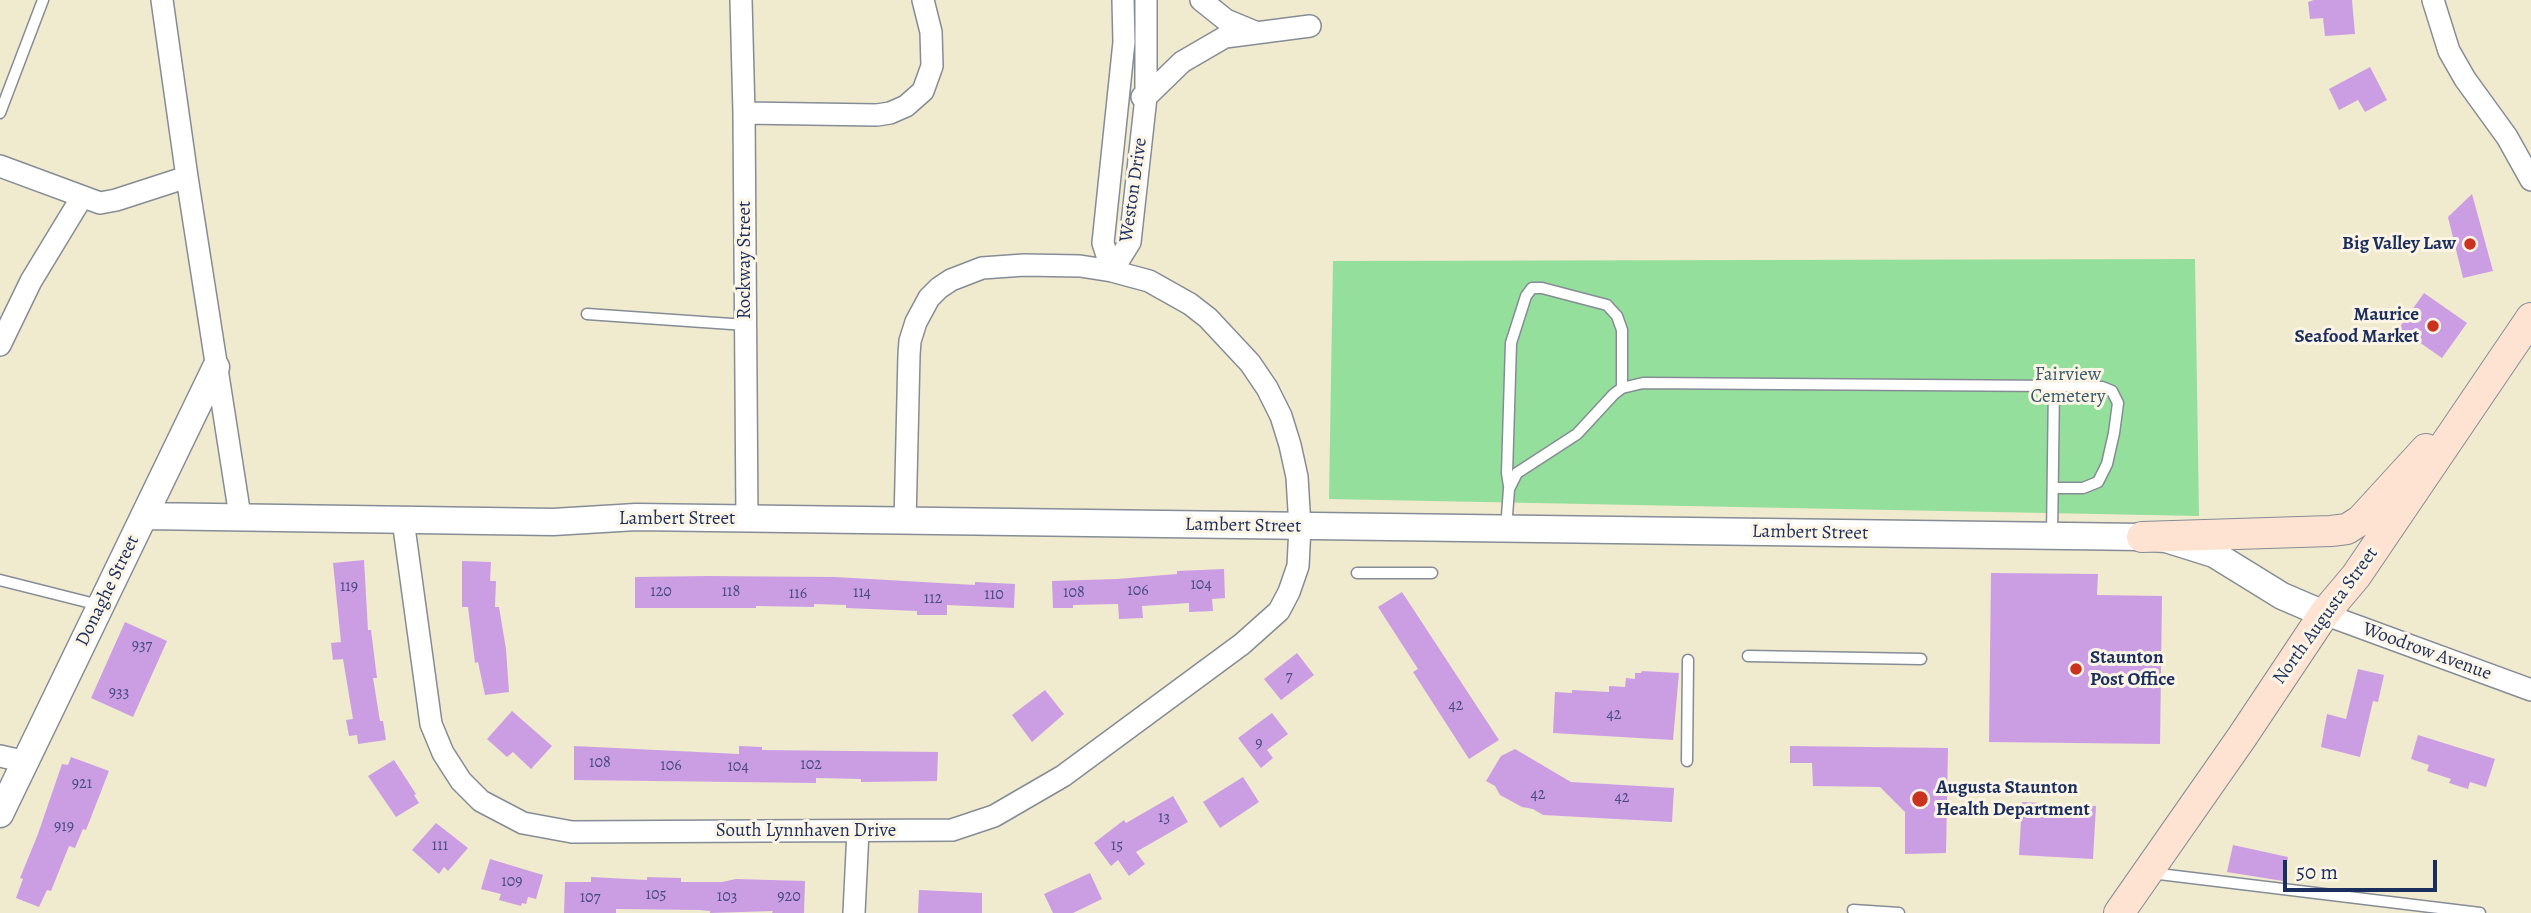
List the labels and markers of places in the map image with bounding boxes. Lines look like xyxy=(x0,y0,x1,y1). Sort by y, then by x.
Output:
place label: Big Valley Law xyxy=(2342,233,2456,255)
marker: Big Valley Law xyxy=(2462,236,2478,252)
place label: Maurice Seafood Market xyxy=(2294,304,2419,348)
marker: Maurice Seafood Market xyxy=(2425,318,2441,334)
place label: Staunton Post Office xyxy=(2090,647,2175,691)
marker: Staunton Post Office xyxy=(2068,661,2084,677)
place label: Augusta Staunton Health Department xyxy=(1936,777,2090,821)
marker: Augusta Staunton Health Department xyxy=(1910,789,1930,809)

